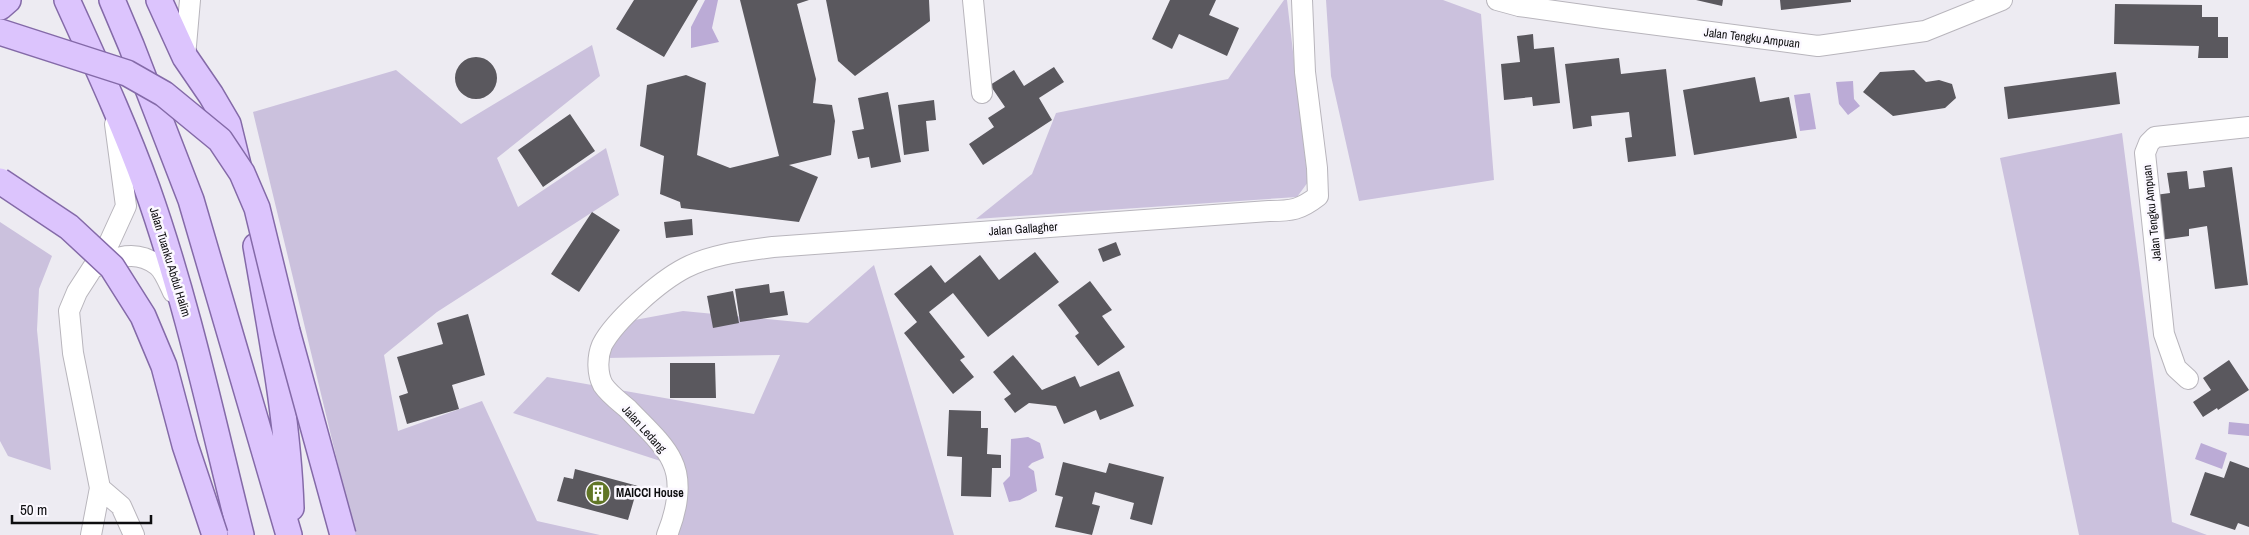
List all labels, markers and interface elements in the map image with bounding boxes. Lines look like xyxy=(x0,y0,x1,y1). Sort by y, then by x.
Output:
street label: Jalan Tengku Ampuan xyxy=(1703,24,1801,52)
street label: Jalan Tengku Ampuan xyxy=(2139,164,2165,262)
street label: Jalan Tuanku Abdul Halim xyxy=(146,205,194,319)
street label: Jalan Gallagher xyxy=(988,219,1059,239)
street label: Jalan Ledang xyxy=(618,402,670,457)
building icon: MAICCI House xyxy=(585,480,611,506)
place label: MAICCI House xyxy=(616,485,684,501)
scale bar xyxy=(12,492,151,524)
text: 50 m xyxy=(20,499,47,520)

